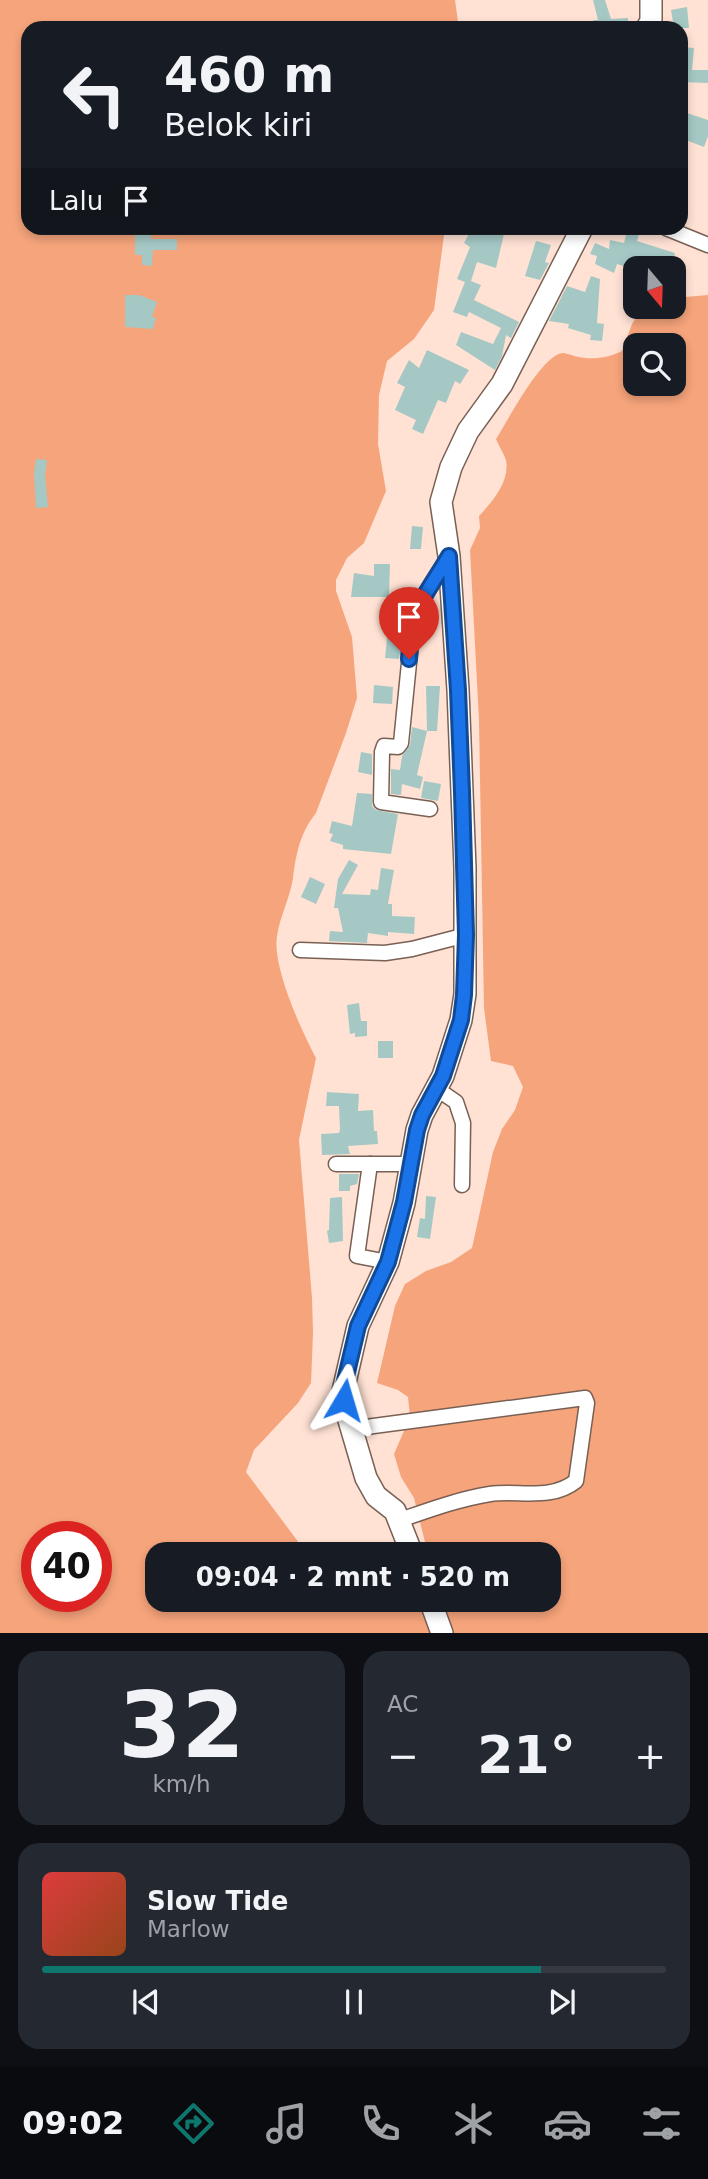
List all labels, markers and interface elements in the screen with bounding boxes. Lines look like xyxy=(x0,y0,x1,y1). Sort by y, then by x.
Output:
text: 460 m xyxy=(164,47,334,104)
icon: left xyxy=(49,49,140,140)
text: Belok kiri xyxy=(164,106,312,144)
icon: arrive xyxy=(117,182,155,220)
text: Lalu xyxy=(49,186,103,216)
north arrow xyxy=(623,256,686,318)
map controls xyxy=(623,256,686,396)
button: search xyxy=(623,333,686,396)
pin xyxy=(379,587,439,659)
icon: arrive xyxy=(390,598,428,636)
position arrow xyxy=(307,1363,381,1437)
speed limit sign: 40 xyxy=(21,1521,112,1612)
text: 09:04 · 2 mnt · 520 m xyxy=(196,1562,510,1592)
text: 32 xyxy=(118,1673,245,1778)
text: AC xyxy=(387,1691,418,1717)
text: 21° xyxy=(477,1725,576,1785)
text: − xyxy=(387,1734,419,1778)
text: + xyxy=(634,1734,666,1778)
text: km/h xyxy=(152,1771,211,1797)
text: Slow Tide xyxy=(147,1886,288,1916)
text: Marlow xyxy=(147,1916,230,1942)
icon: previous xyxy=(127,1983,165,2021)
icon: pause xyxy=(335,1983,373,2021)
icon: next xyxy=(543,1983,581,2021)
icon: directions xyxy=(169,2099,218,2148)
icon: music xyxy=(262,2099,311,2148)
icon: phone xyxy=(356,2099,405,2148)
icon: climate xyxy=(449,2099,498,2148)
icon: car xyxy=(543,2099,592,2148)
icon: filters xyxy=(637,2099,686,2148)
text: 09:02 xyxy=(22,2104,124,2142)

